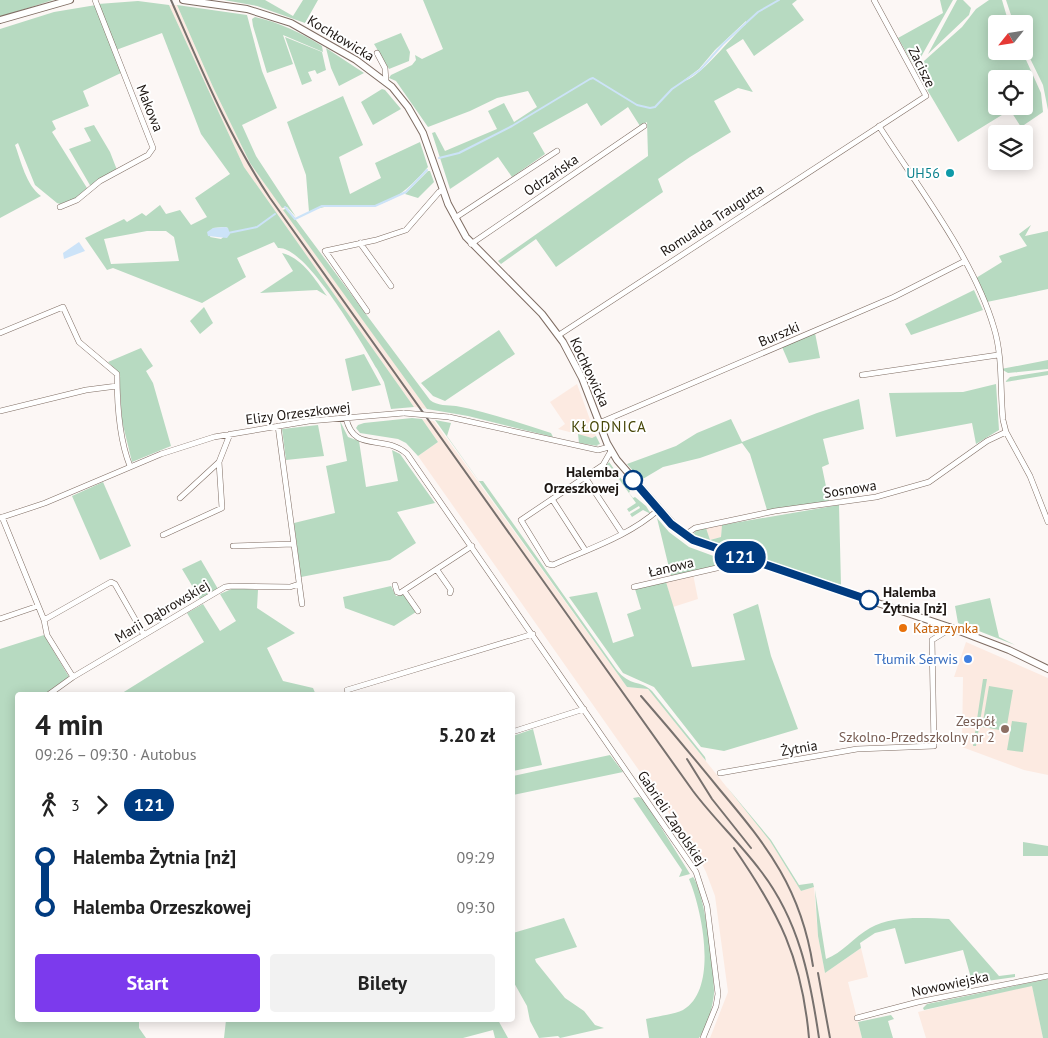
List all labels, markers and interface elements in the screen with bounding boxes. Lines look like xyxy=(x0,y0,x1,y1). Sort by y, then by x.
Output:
street label: Kochłowicka xyxy=(304,11,378,65)
north arrow xyxy=(988,15,1032,60)
map controls xyxy=(988,15,1033,170)
street label: Zacisze xyxy=(904,44,940,90)
button: locate xyxy=(988,70,1033,115)
street label: Makowa xyxy=(132,82,168,134)
button: layers xyxy=(988,125,1033,170)
street label: Odrzańska xyxy=(520,150,582,200)
place label: UH56 xyxy=(906,164,940,182)
marker: UH56 xyxy=(944,167,956,179)
street label: Romualda Traugutta xyxy=(657,180,767,260)
street label: Burszki xyxy=(756,317,802,351)
street label: Kochłowicka xyxy=(566,334,614,410)
street label: Elizy Orzeszkowej xyxy=(244,398,352,428)
district label: KŁODNICA xyxy=(571,417,647,436)
place label: Halemba Orzeszkowej xyxy=(544,463,619,497)
marker: Halemba Orzeszkowej xyxy=(623,470,643,490)
street label: Sosnowa xyxy=(822,476,878,502)
line badge: 121 xyxy=(711,541,769,573)
text: 121 xyxy=(725,545,755,568)
street label: Łanowa xyxy=(646,553,696,581)
street label: Marii Dąbrowskiej xyxy=(111,576,213,646)
place label: Halemba Żytnia [nż] xyxy=(883,583,947,617)
marker: Halemba Żytnia [nż] xyxy=(859,590,879,610)
place label: Katarzynka xyxy=(913,619,979,637)
marker: Katarzynka xyxy=(897,622,909,634)
place label: Tłumik Serwis xyxy=(874,650,958,668)
marker: Tłumik Serwis xyxy=(962,653,974,665)
text: 4 min xyxy=(35,706,103,743)
place label: Zespół Szkolno-Przedszkolny nr 2 xyxy=(839,712,995,746)
text: 5.20 zł xyxy=(438,723,495,747)
marker: Zespół Szkolno-Przedszkolny nr 2 xyxy=(999,723,1011,735)
street label: Żytnia xyxy=(779,736,819,760)
text: 09:26 – 09:30 · Autobus xyxy=(35,744,196,764)
street label: Gabrieli Zapolskiej xyxy=(634,767,710,869)
icon: walk xyxy=(35,791,63,819)
icon: forward xyxy=(88,791,116,819)
text: 121 xyxy=(134,793,164,816)
text: 3 xyxy=(71,795,80,815)
text: Halemba Żytnia [nż] xyxy=(73,845,236,869)
text: 09:29 xyxy=(457,847,495,867)
text: Halemba Orzeszkowej xyxy=(73,895,251,919)
text: 09:30 xyxy=(457,897,495,917)
button: Start xyxy=(35,954,260,1012)
button: Bilety xyxy=(270,954,495,1012)
street label: Nowowiejska xyxy=(910,967,990,1001)

